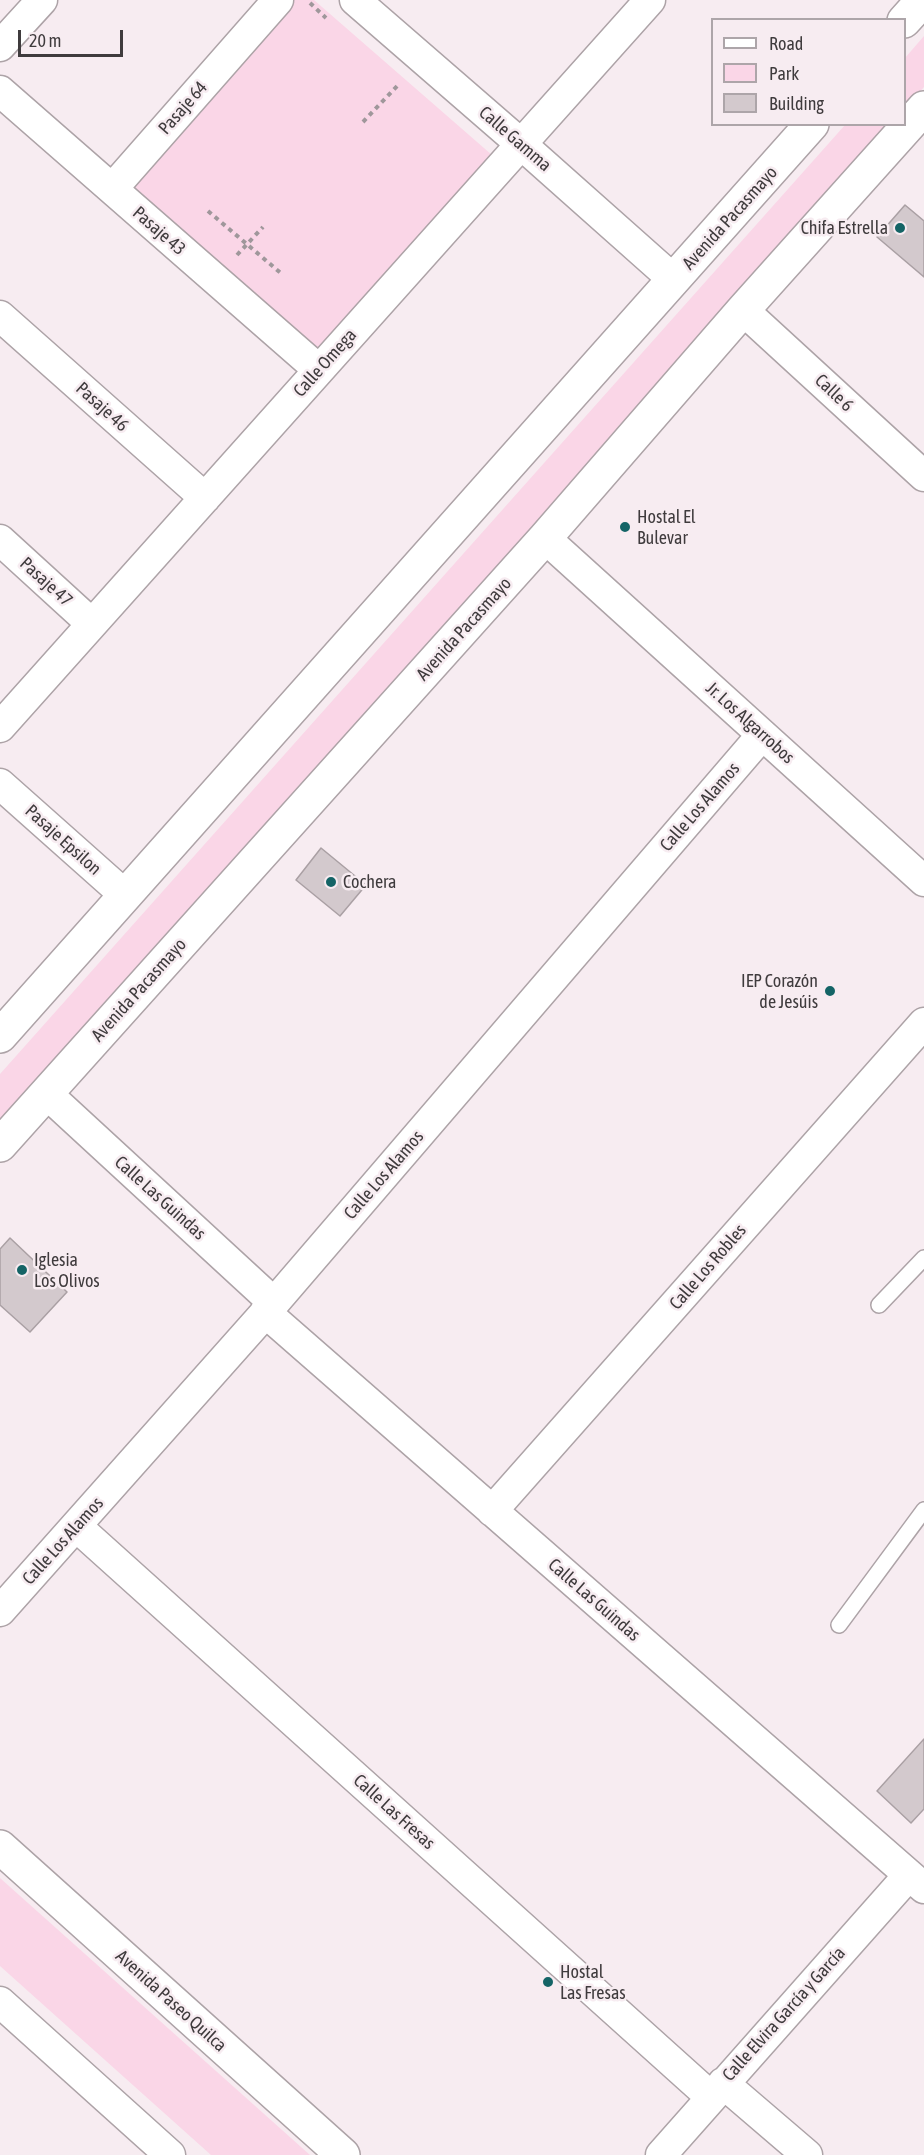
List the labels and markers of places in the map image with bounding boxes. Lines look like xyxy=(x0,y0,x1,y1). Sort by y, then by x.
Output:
place label: Chifa Estrella xyxy=(801,217,888,239)
marker: Chifa Estrella xyxy=(893,221,907,235)
place label: Hostal El Bulevar xyxy=(637,506,695,548)
marker: Hostal El Bulevar xyxy=(618,520,632,534)
place label: Cochera xyxy=(343,871,396,893)
marker: Cochera xyxy=(324,875,338,889)
place label: IEP Corazón de Jesúis xyxy=(741,970,818,1012)
marker: IEP Corazón de Jesúis xyxy=(823,984,837,998)
place label: Iglesia Los Olivos xyxy=(34,1249,100,1292)
marker: Iglesia Los Olivos xyxy=(15,1263,29,1277)
place label: Hostal Las Fresas xyxy=(560,1961,626,2004)
marker: Hostal Las Fresas xyxy=(541,1975,555,1989)

